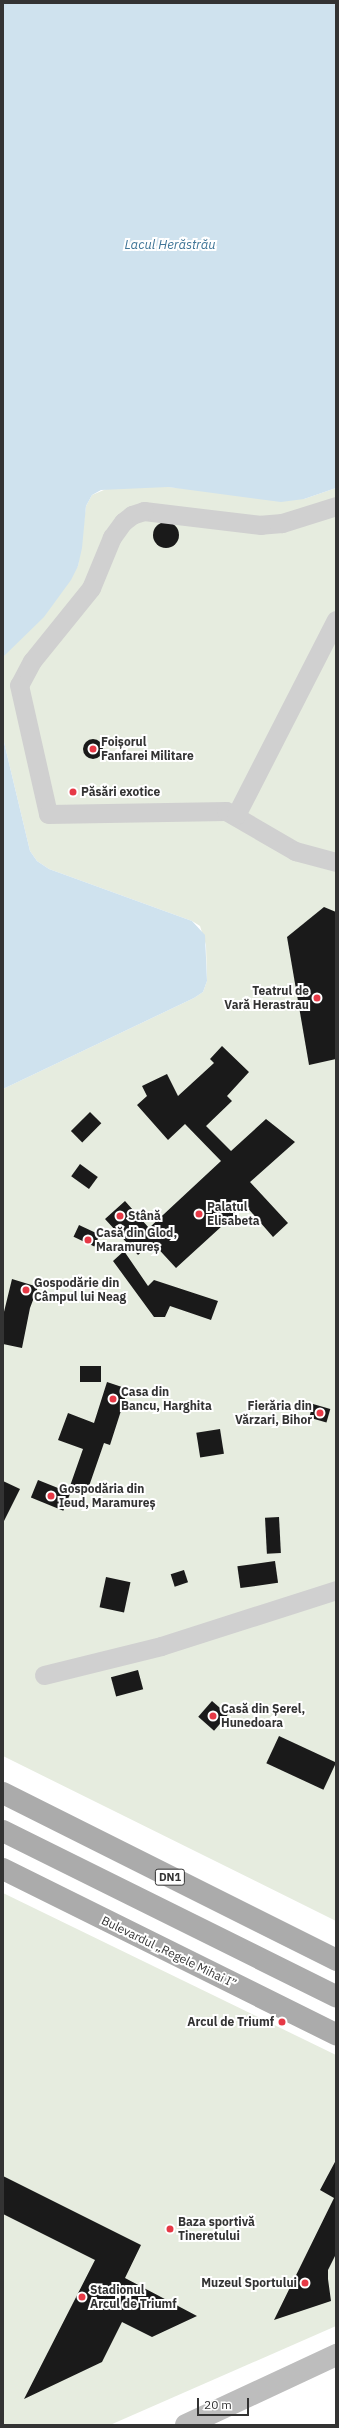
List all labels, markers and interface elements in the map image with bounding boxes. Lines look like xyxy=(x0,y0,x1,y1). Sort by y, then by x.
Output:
water label: Lacul Herăstrău xyxy=(124,237,216,253)
place label: Foișorul Fanfarei Militare xyxy=(101,735,194,763)
marker: Foișorul Fanfarei Militare xyxy=(88,744,98,754)
place label: Păsări exotice xyxy=(81,785,160,799)
marker: Păsări exotice xyxy=(68,787,78,797)
place label: Teatrul de Vară Herastrau xyxy=(224,984,309,1012)
marker: Teatrul de Vară Herastrau xyxy=(312,993,322,1003)
place label: Palatul Elisabeta xyxy=(207,1200,260,1228)
place label: Stână xyxy=(128,1209,161,1223)
marker: Palatul Elisabeta xyxy=(194,1209,204,1219)
marker: Stână xyxy=(115,1211,125,1221)
place label: Casă din Glod, Maramureș xyxy=(96,1226,177,1254)
marker: Casă din Glod, Maramureș xyxy=(83,1235,93,1245)
place label: Gospodărie din Câmpul lui Neag xyxy=(34,1276,126,1304)
marker: Gospodărie din Câmpul lui Neag xyxy=(21,1285,31,1295)
place label: Casa din Bancu, Harghita xyxy=(121,1385,212,1413)
marker: Casa din Bancu, Harghita xyxy=(108,1394,118,1404)
place label: Fierăria din Vărzari, Bihor xyxy=(235,1399,312,1427)
marker: Fierăria din Vărzari, Bihor xyxy=(315,1408,325,1418)
place label: Gospodăria din Ieud, Maramureș xyxy=(59,1482,155,1510)
marker: Gospodăria din Ieud, Maramureș xyxy=(46,1491,56,1501)
place label: Casă din Șerel, Hunedoara xyxy=(221,1702,305,1730)
marker: Casă din Șerel, Hunedoara xyxy=(208,1711,218,1721)
road number: DN1 xyxy=(154,1868,186,1886)
street label: Bulevardul „Regele Mihai I” xyxy=(99,1913,239,1991)
place label: Arcul de Triumf xyxy=(187,2015,274,2029)
marker: Arcul de Triumf xyxy=(277,2017,287,2027)
place label: Baza sportivă Tineretului xyxy=(178,2215,255,2243)
marker: Baza sportivă Tineretului xyxy=(165,2224,175,2234)
place label: Muzeul Sportului xyxy=(201,2276,297,2290)
marker: Muzeul Sportului xyxy=(300,2278,310,2288)
place label: Stadionul Arcul de Triumf xyxy=(90,2283,177,2311)
marker: Stadionul Arcul de Triumf xyxy=(77,2292,87,2302)
scale bar xyxy=(199,2390,251,2416)
text: 20 m xyxy=(204,2397,232,2412)

